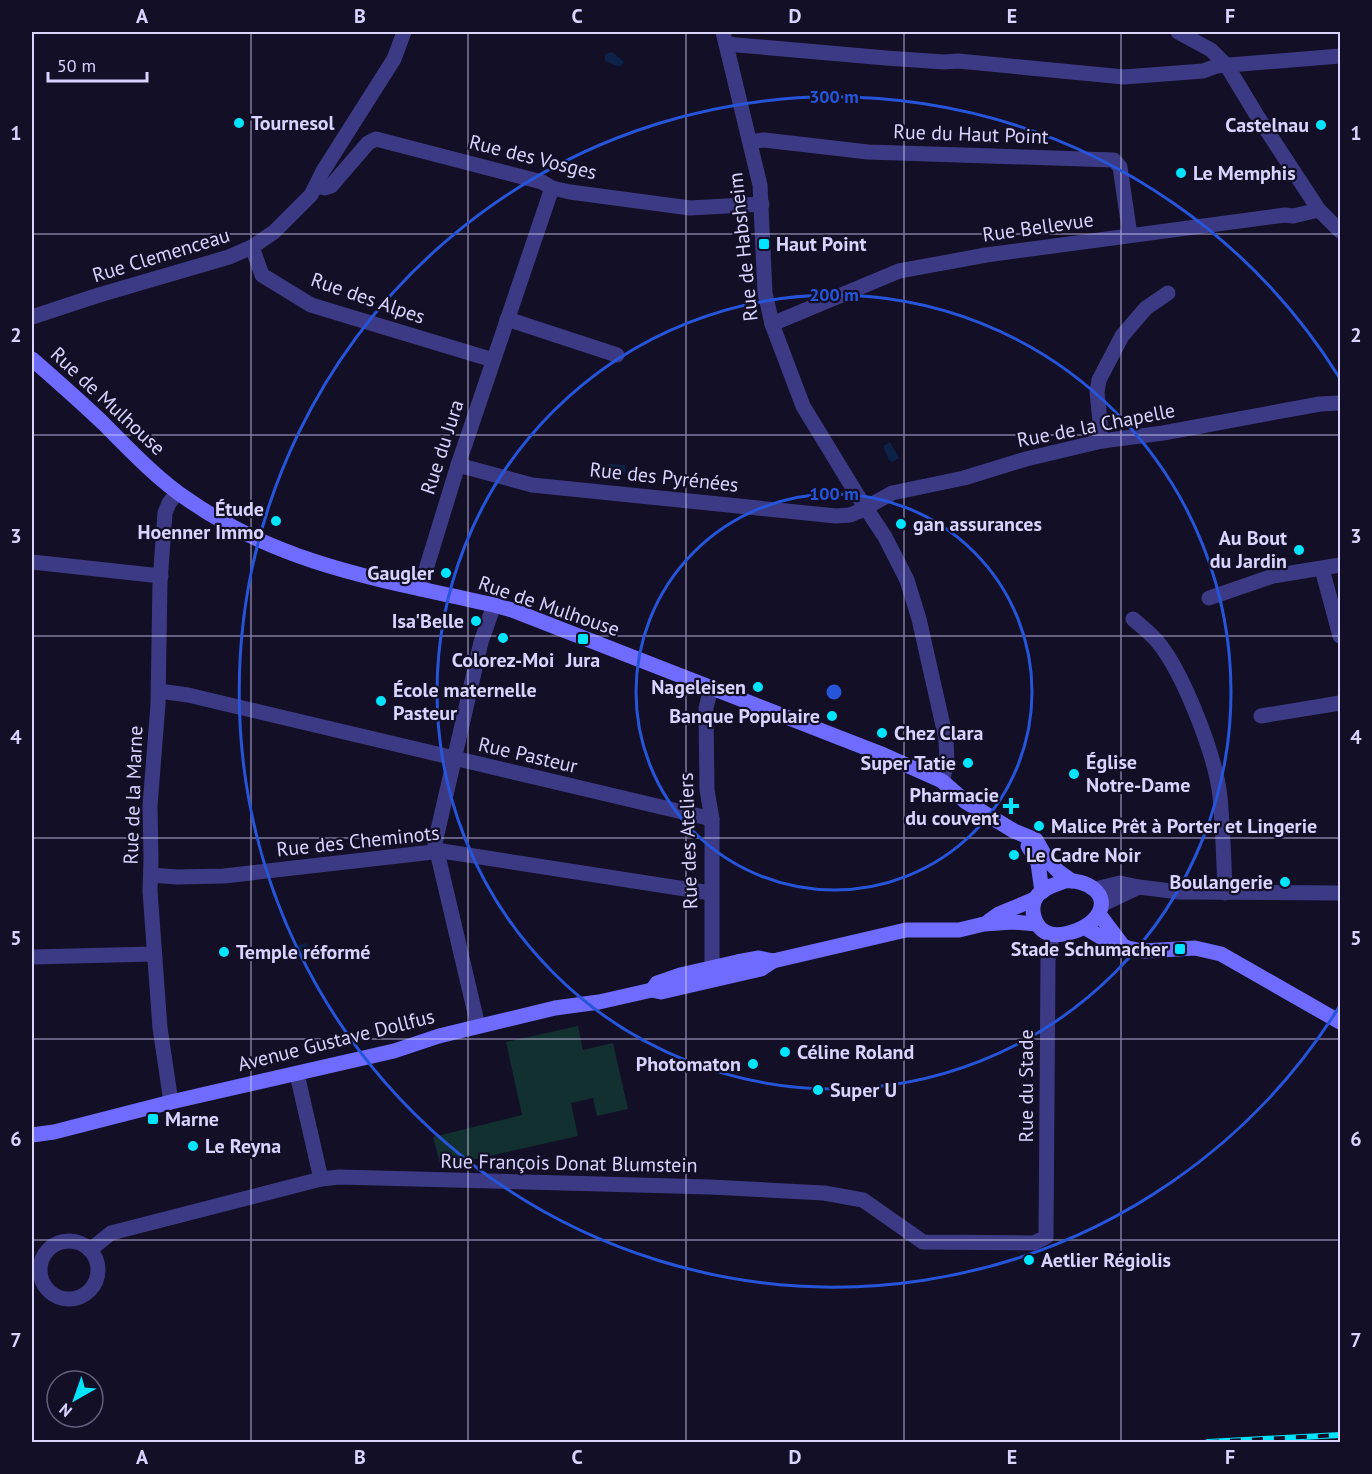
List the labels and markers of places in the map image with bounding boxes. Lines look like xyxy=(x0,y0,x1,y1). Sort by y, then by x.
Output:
place label: Tournesol xyxy=(251,110,335,136)
place label: Castelnau xyxy=(1225,112,1309,138)
marker: Tournesol xyxy=(232,116,246,130)
marker: Castelnau xyxy=(1314,118,1328,132)
place label: Le Memphis xyxy=(1193,160,1296,186)
marker: Le Memphis xyxy=(1174,166,1188,180)
place label: Haut Point xyxy=(776,231,866,257)
marker: Haut Point xyxy=(757,237,771,251)
place label: Étude Hoenner Immo xyxy=(137,496,264,545)
place label: gan assurances xyxy=(913,511,1042,537)
marker: Étude Hoenner Immo xyxy=(269,514,283,528)
marker: gan assurances xyxy=(894,517,908,531)
place label: Au Bout du Jardin xyxy=(1210,525,1287,574)
marker: Au Bout du Jardin xyxy=(1292,543,1306,557)
place label: Gaugler xyxy=(367,560,434,586)
marker: Gaugler xyxy=(439,566,453,580)
place label: Isa'Belle xyxy=(392,608,464,634)
marker: Isa'Belle xyxy=(469,614,483,628)
marker: Colorez-Moi xyxy=(496,631,510,645)
marker: Jura xyxy=(576,632,590,646)
place label: Colorez-Moi xyxy=(452,647,554,673)
place label: Jura xyxy=(565,647,600,673)
place label: Nageleisen xyxy=(651,674,746,700)
place label: École maternelle Pasteur xyxy=(393,677,537,726)
marker: Nageleisen xyxy=(751,680,765,694)
centre of rings xyxy=(824,682,844,702)
marker: École maternelle Pasteur xyxy=(374,694,388,708)
place label: Banque Populaire xyxy=(669,703,820,729)
marker: Banque Populaire xyxy=(825,709,839,723)
place label: Chez Clara xyxy=(894,720,983,746)
marker: Chez Clara xyxy=(875,726,889,740)
place label: Église Notre-Dame xyxy=(1086,749,1190,798)
place label: Super Tatie xyxy=(861,750,956,776)
marker: Super Tatie xyxy=(961,756,975,770)
marker: Église Notre-Dame xyxy=(1067,767,1081,781)
place label: Pharmacie du couvent xyxy=(905,782,999,831)
marker: Pharmacie du couvent xyxy=(1004,799,1018,813)
place label: Malice Prêt à Porter et Lingerie xyxy=(1051,813,1317,839)
marker: Malice Prêt à Porter et Lingerie xyxy=(1032,819,1046,833)
place label: Le Cadre Noir xyxy=(1026,842,1141,868)
marker: Le Cadre Noir xyxy=(1007,848,1021,862)
place label: Boulangerie xyxy=(1170,869,1273,895)
marker: Boulangerie xyxy=(1278,875,1292,889)
place label: Stade Schumacher xyxy=(1011,936,1168,962)
place label: Temple réformé xyxy=(236,939,370,965)
marker: Stade Schumacher xyxy=(1173,942,1187,956)
marker: Temple réformé xyxy=(217,945,231,959)
place label: Céline Roland xyxy=(797,1039,914,1065)
marker: Céline Roland xyxy=(778,1045,792,1059)
place label: Photomaton xyxy=(636,1051,741,1077)
marker: Photomaton xyxy=(746,1057,760,1071)
place label: Super U xyxy=(830,1077,897,1103)
marker: Super U xyxy=(811,1083,825,1097)
place label: Marne xyxy=(165,1106,219,1132)
marker: Marne xyxy=(146,1112,160,1126)
place label: Le Reyna xyxy=(205,1133,281,1159)
marker: Le Reyna xyxy=(186,1139,200,1153)
place label: Aetlier Régiolis xyxy=(1041,1247,1171,1273)
marker: Aetlier Régiolis xyxy=(1022,1253,1036,1267)

